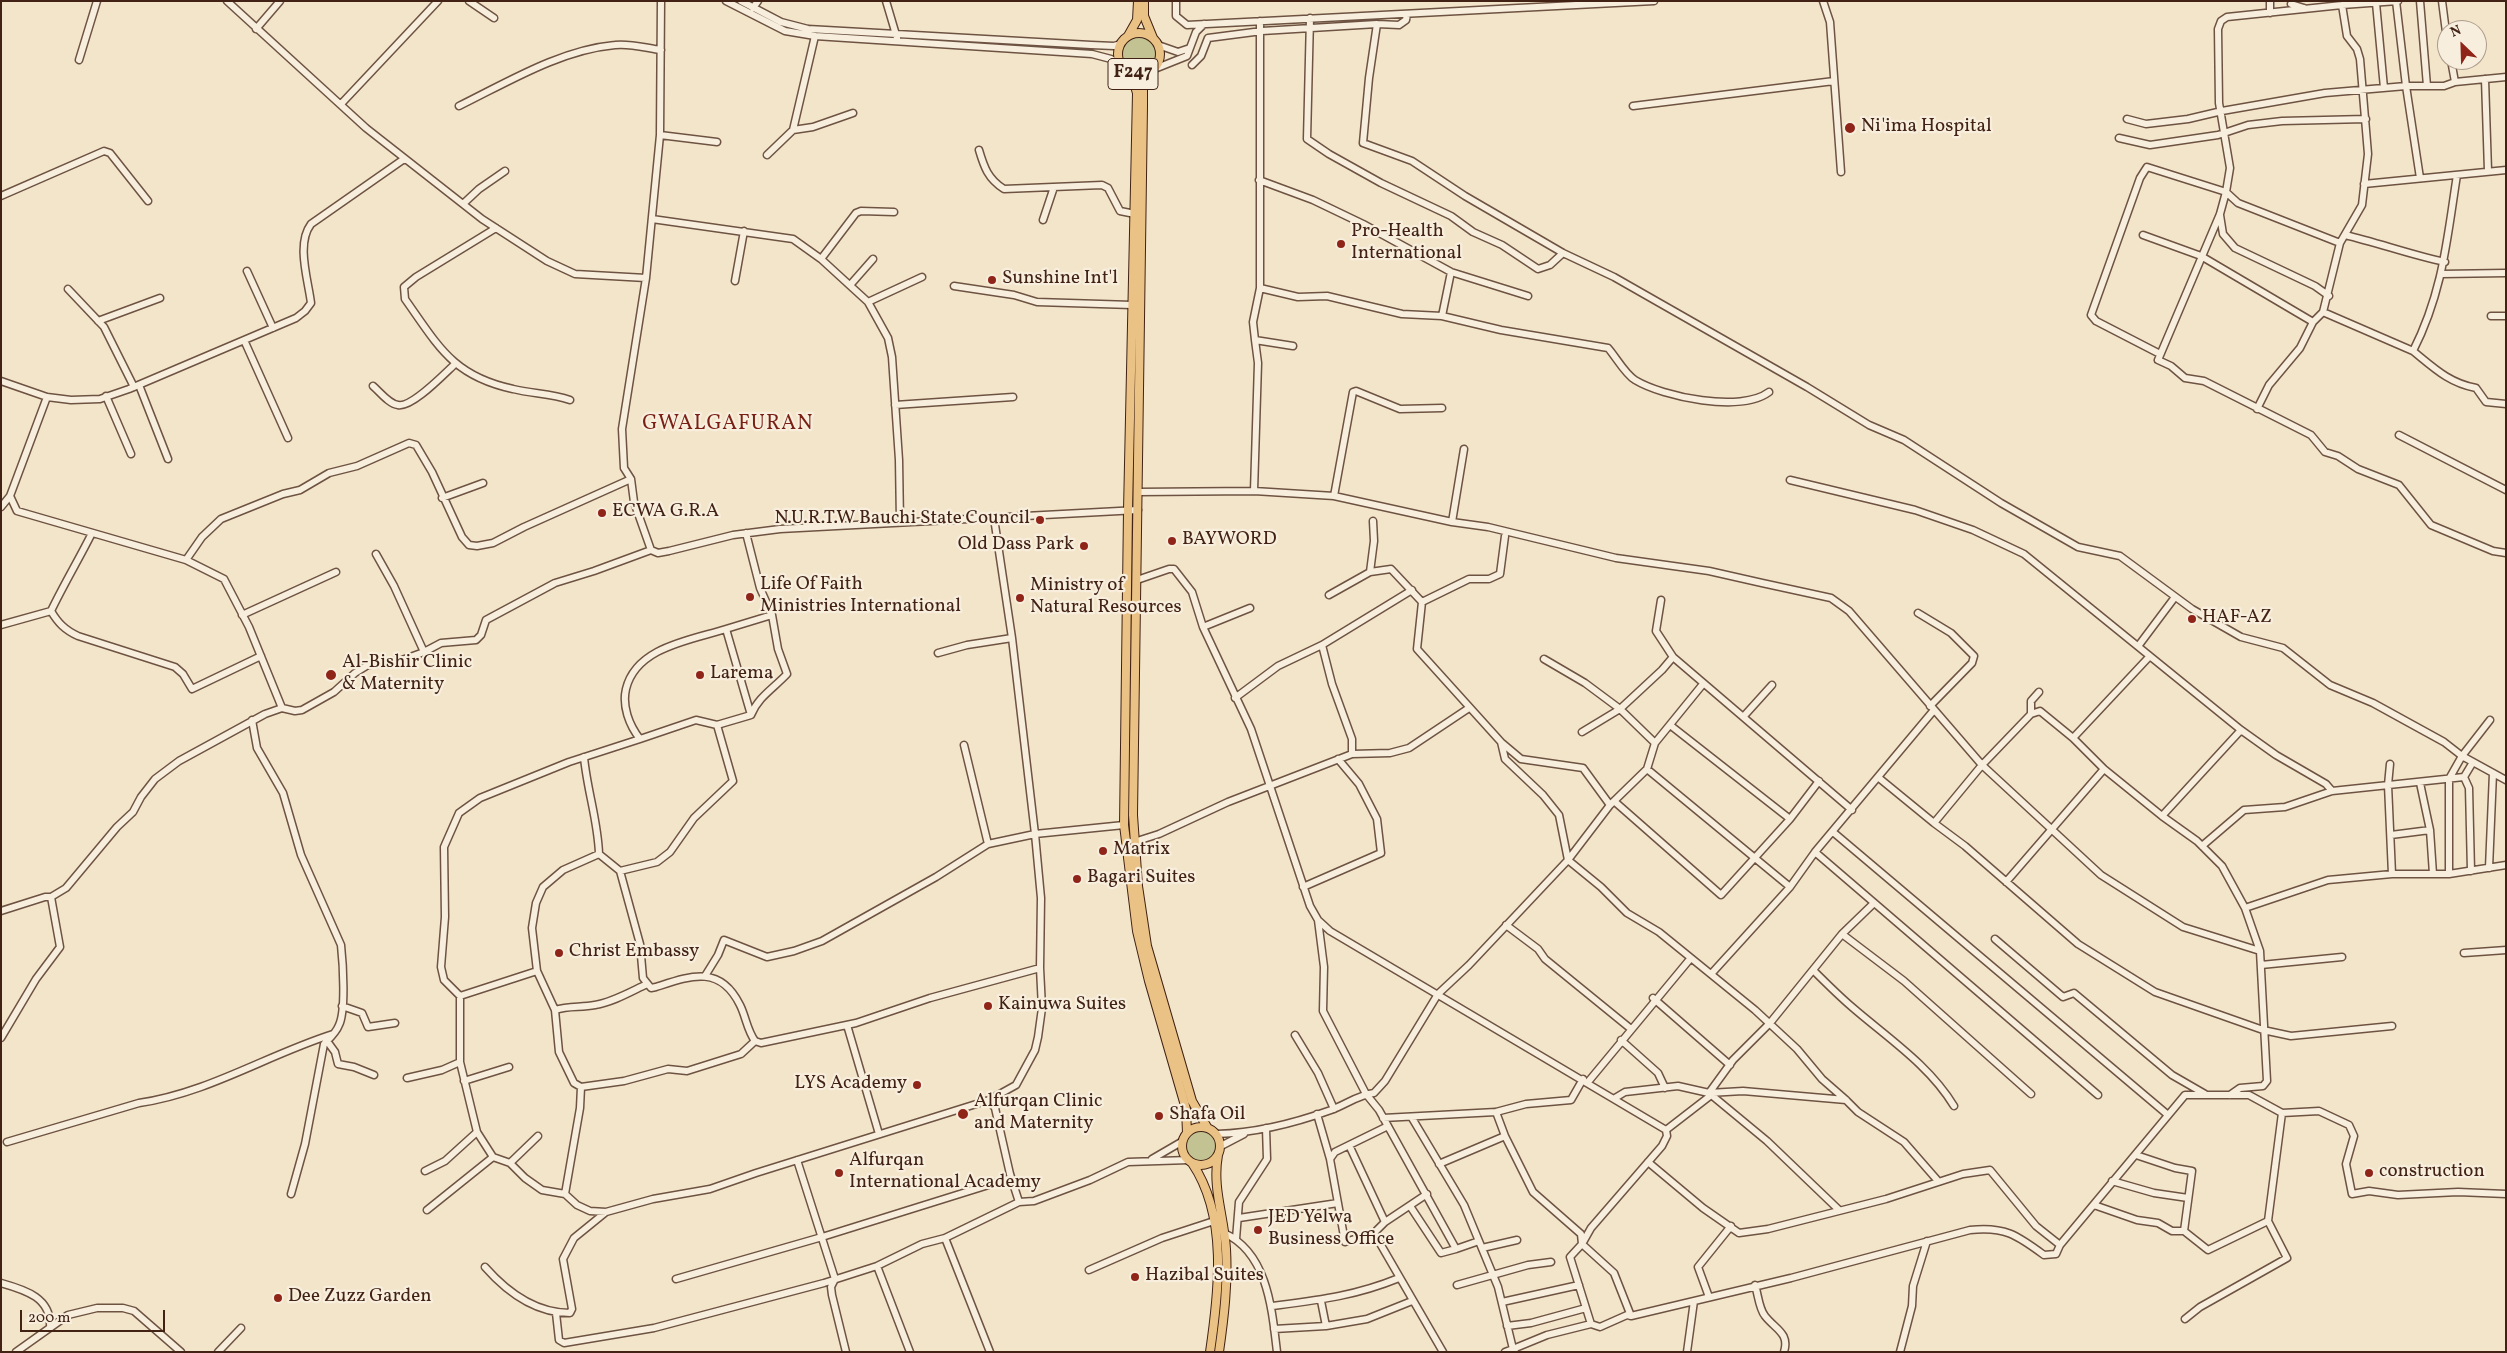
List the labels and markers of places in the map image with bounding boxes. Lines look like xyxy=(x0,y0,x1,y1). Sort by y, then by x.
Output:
place label: Ni'ima Hospital xyxy=(1861,117,1992,139)
marker: Ni'ima Hospital xyxy=(1843,121,1857,135)
place label: Pro-Health International xyxy=(1351,222,1462,266)
marker: Pro-Health International xyxy=(1335,238,1347,250)
place label: Sunshine Int'l xyxy=(1002,269,1118,291)
marker: Sunshine Int'l xyxy=(986,274,998,286)
place label: ECWA G.R.A xyxy=(612,502,719,524)
marker: ECWA G.R.A xyxy=(596,507,608,519)
place label: N.U.R.T.W Bauchi State Council xyxy=(774,509,1030,531)
marker: N.U.R.T.W Bauchi State Council xyxy=(1034,514,1046,526)
place label: BAYWORD xyxy=(1182,530,1277,552)
place label: Old Dass Park xyxy=(958,535,1074,557)
marker: BAYWORD xyxy=(1166,535,1178,547)
marker: Old Dass Park xyxy=(1078,540,1090,552)
place label: Life Of Faith Ministries International xyxy=(760,575,961,619)
place label: Ministry of Natural Resources xyxy=(1030,576,1182,620)
marker: Life Of Faith Ministries International xyxy=(744,591,756,603)
marker: Ministry of Natural Resources xyxy=(1014,592,1026,604)
place label: HAF-AZ xyxy=(2202,608,2272,630)
marker: HAF-AZ xyxy=(2186,613,2198,625)
place label: Al-Bishir Clinic & Maternity xyxy=(342,653,472,697)
place label: Larema xyxy=(710,664,773,686)
marker: Al-Bishir Clinic & Maternity xyxy=(324,668,338,682)
marker: Larema xyxy=(694,669,706,681)
place label: Matrix xyxy=(1113,840,1170,862)
marker: Matrix xyxy=(1097,845,1109,857)
place label: Bagari Suites xyxy=(1087,868,1195,890)
marker: Bagari Suites xyxy=(1071,873,1083,885)
place label: Christ Embassy xyxy=(569,942,699,964)
marker: Christ Embassy xyxy=(553,947,565,959)
place label: Kainuwa Suites xyxy=(998,995,1126,1017)
marker: Kainuwa Suites xyxy=(982,1000,994,1012)
place label: LYS Academy xyxy=(794,1074,907,1096)
marker: LYS Academy xyxy=(911,1079,923,1091)
place label: Alfurqan Clinic and Maternity xyxy=(974,1092,1103,1136)
place label: Shafa Oil xyxy=(1169,1105,1245,1127)
marker: Alfurqan Clinic and Maternity xyxy=(956,1107,970,1121)
marker: Shafa Oil xyxy=(1153,1110,1165,1122)
place label: Alfurqan International Academy xyxy=(849,1151,1041,1195)
place label: construction xyxy=(2379,1162,2485,1184)
marker: Alfurqan International Academy xyxy=(833,1167,845,1179)
marker: construction xyxy=(2363,1167,2375,1179)
place label: JED Yelwa Business Office xyxy=(1268,1208,1394,1252)
marker: JED Yelwa Business Office xyxy=(1252,1224,1264,1236)
place label: Hazibal Suites xyxy=(1145,1266,1264,1288)
marker: Hazibal Suites xyxy=(1129,1271,1141,1283)
place label: Dee Zuzz Garden xyxy=(288,1287,432,1309)
marker: Dee Zuzz Garden xyxy=(272,1292,284,1304)

